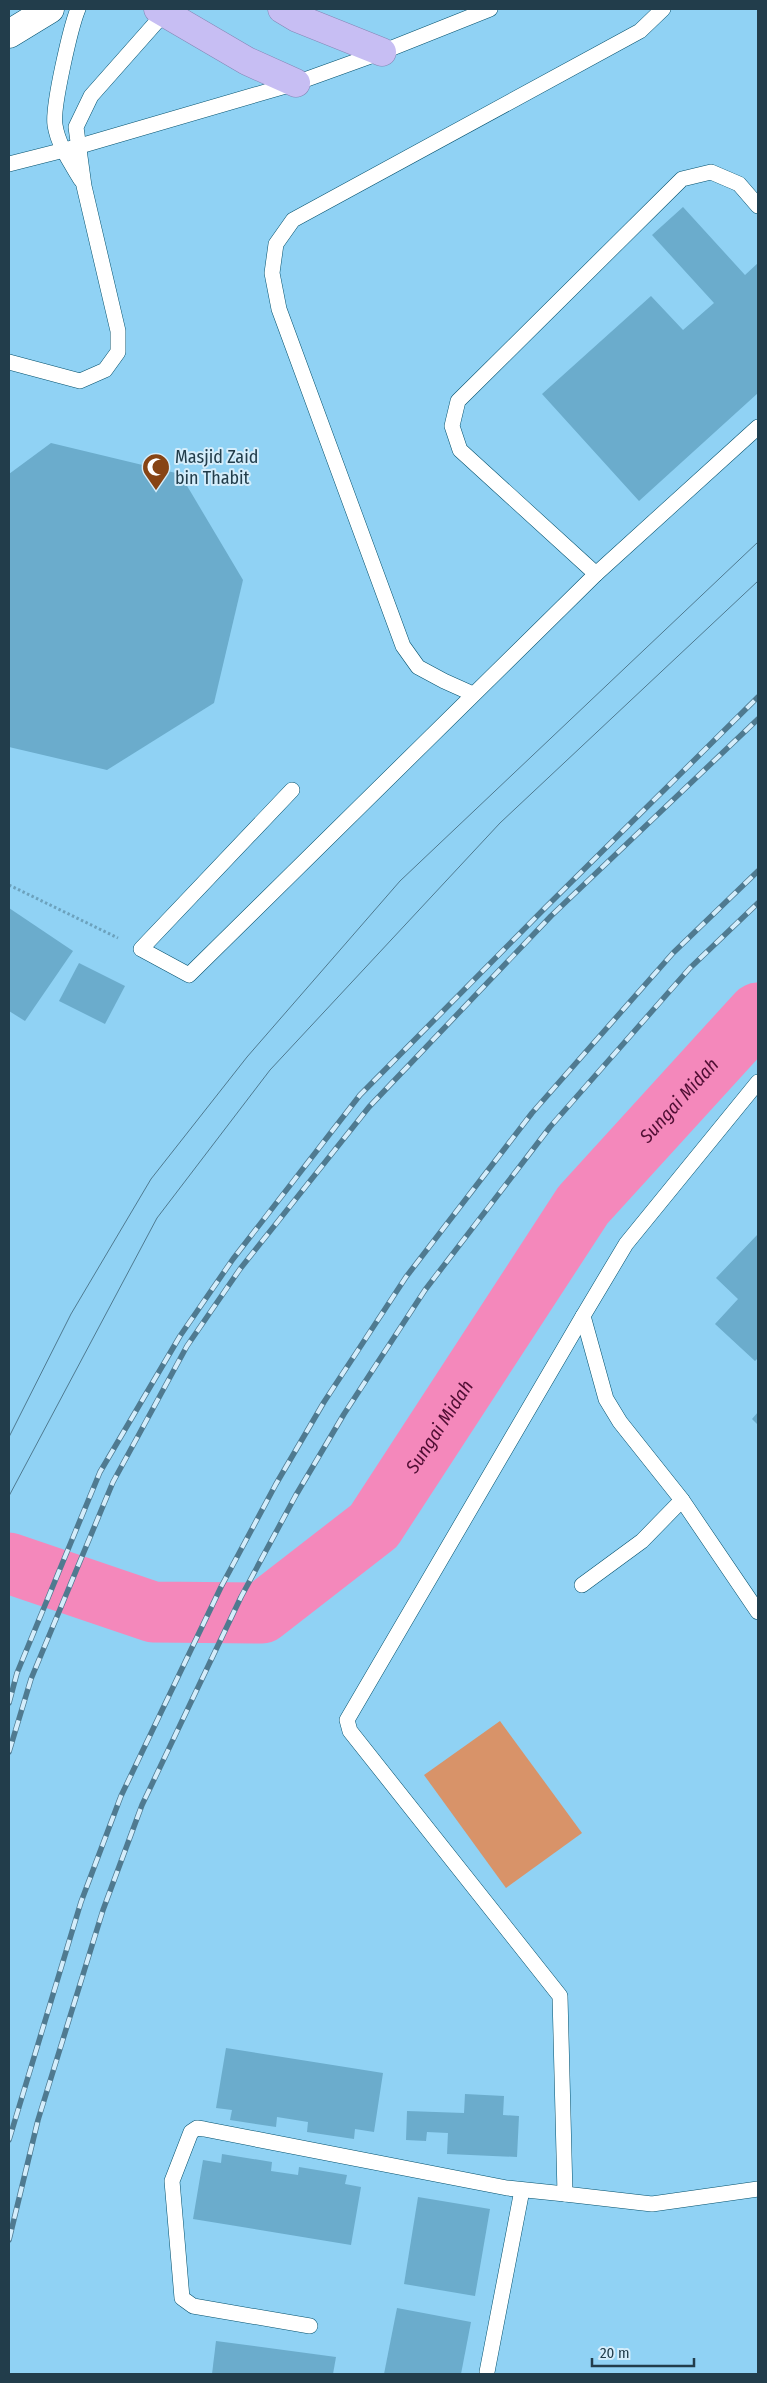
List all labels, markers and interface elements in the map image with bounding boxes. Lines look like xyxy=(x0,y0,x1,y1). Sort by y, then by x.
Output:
place label: Masjid Zaid bin Thabit xyxy=(175,446,258,489)
mosque icon: Masjid Zaid bin Thabit xyxy=(141,452,171,491)
water label: Sungai Midah xyxy=(634,1053,723,1148)
water label: Sungai Midah xyxy=(400,1376,478,1478)
scale bar xyxy=(592,2336,694,2368)
text: 20 m xyxy=(600,2344,630,2362)

